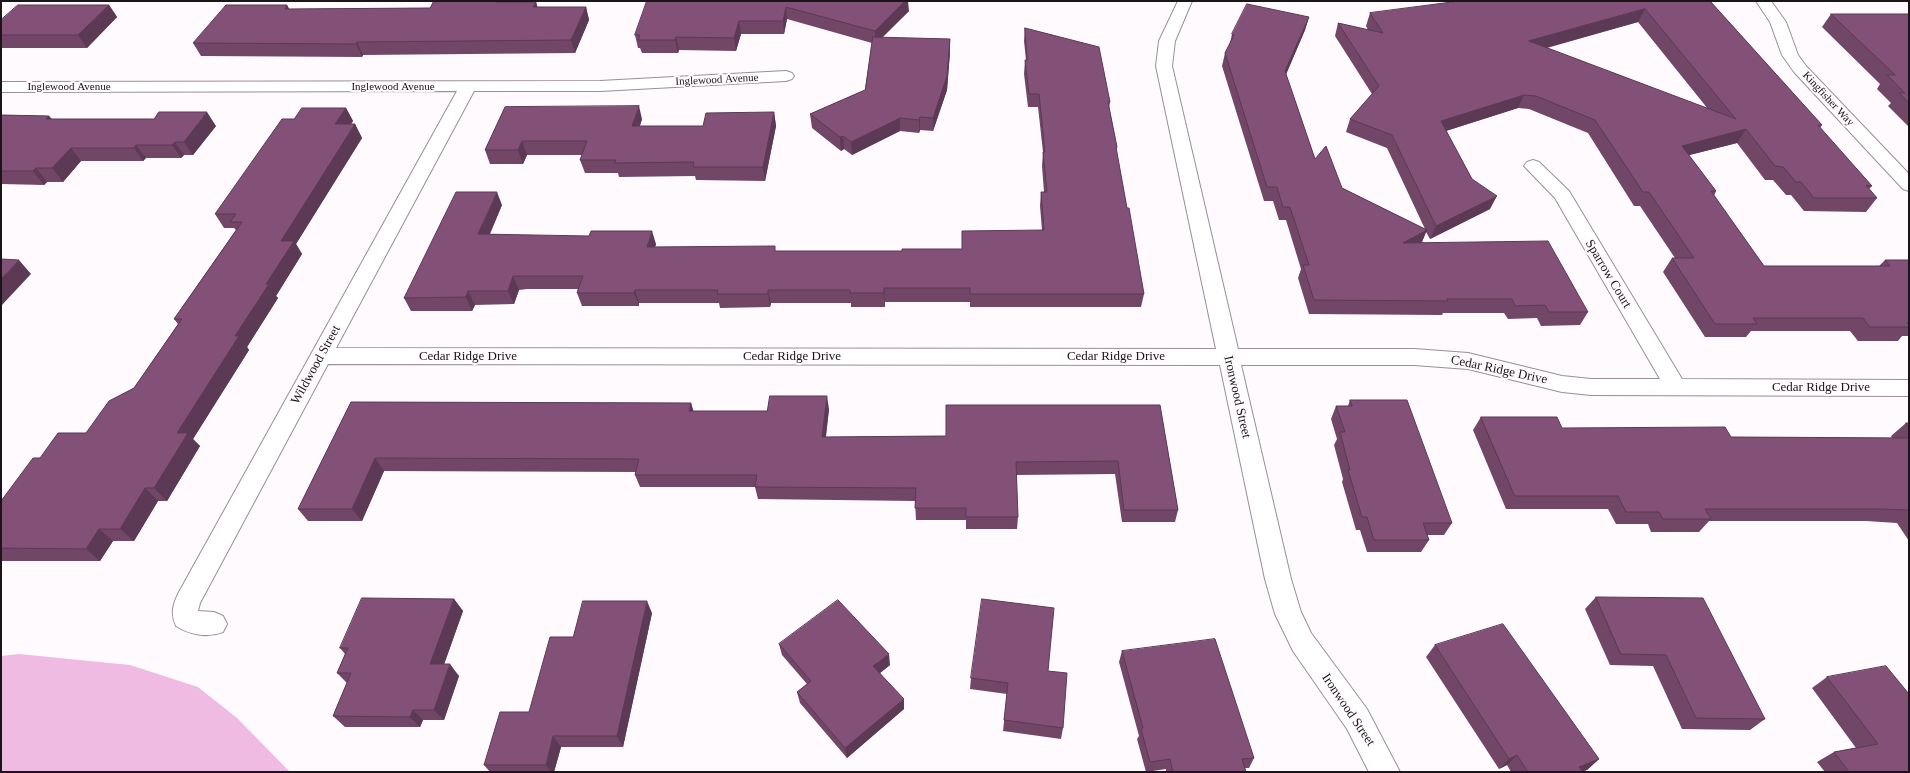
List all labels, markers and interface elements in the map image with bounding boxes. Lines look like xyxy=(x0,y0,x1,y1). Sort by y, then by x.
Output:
street label: Kingfisher Way xyxy=(1799,69,1857,129)
street label: Inglewood Avenue xyxy=(675,71,759,89)
street label: Inglewood Avenue xyxy=(27,80,111,94)
street label: Inglewood Avenue xyxy=(351,80,435,94)
street label: Sparrow Court xyxy=(1582,237,1634,311)
street label: Wildwood Street xyxy=(288,323,344,407)
street label: Cedar Ridge Drive xyxy=(419,349,517,365)
street label: Cedar Ridge Drive xyxy=(743,349,841,365)
street label: Cedar Ridge Drive xyxy=(1067,349,1165,365)
street label: Cedar Ridge Drive xyxy=(1449,352,1549,388)
street label: Ironwood Street xyxy=(1220,354,1254,440)
street label: Cedar Ridge Drive xyxy=(1772,380,1870,396)
street label: Ironwood Street xyxy=(1318,671,1378,749)

